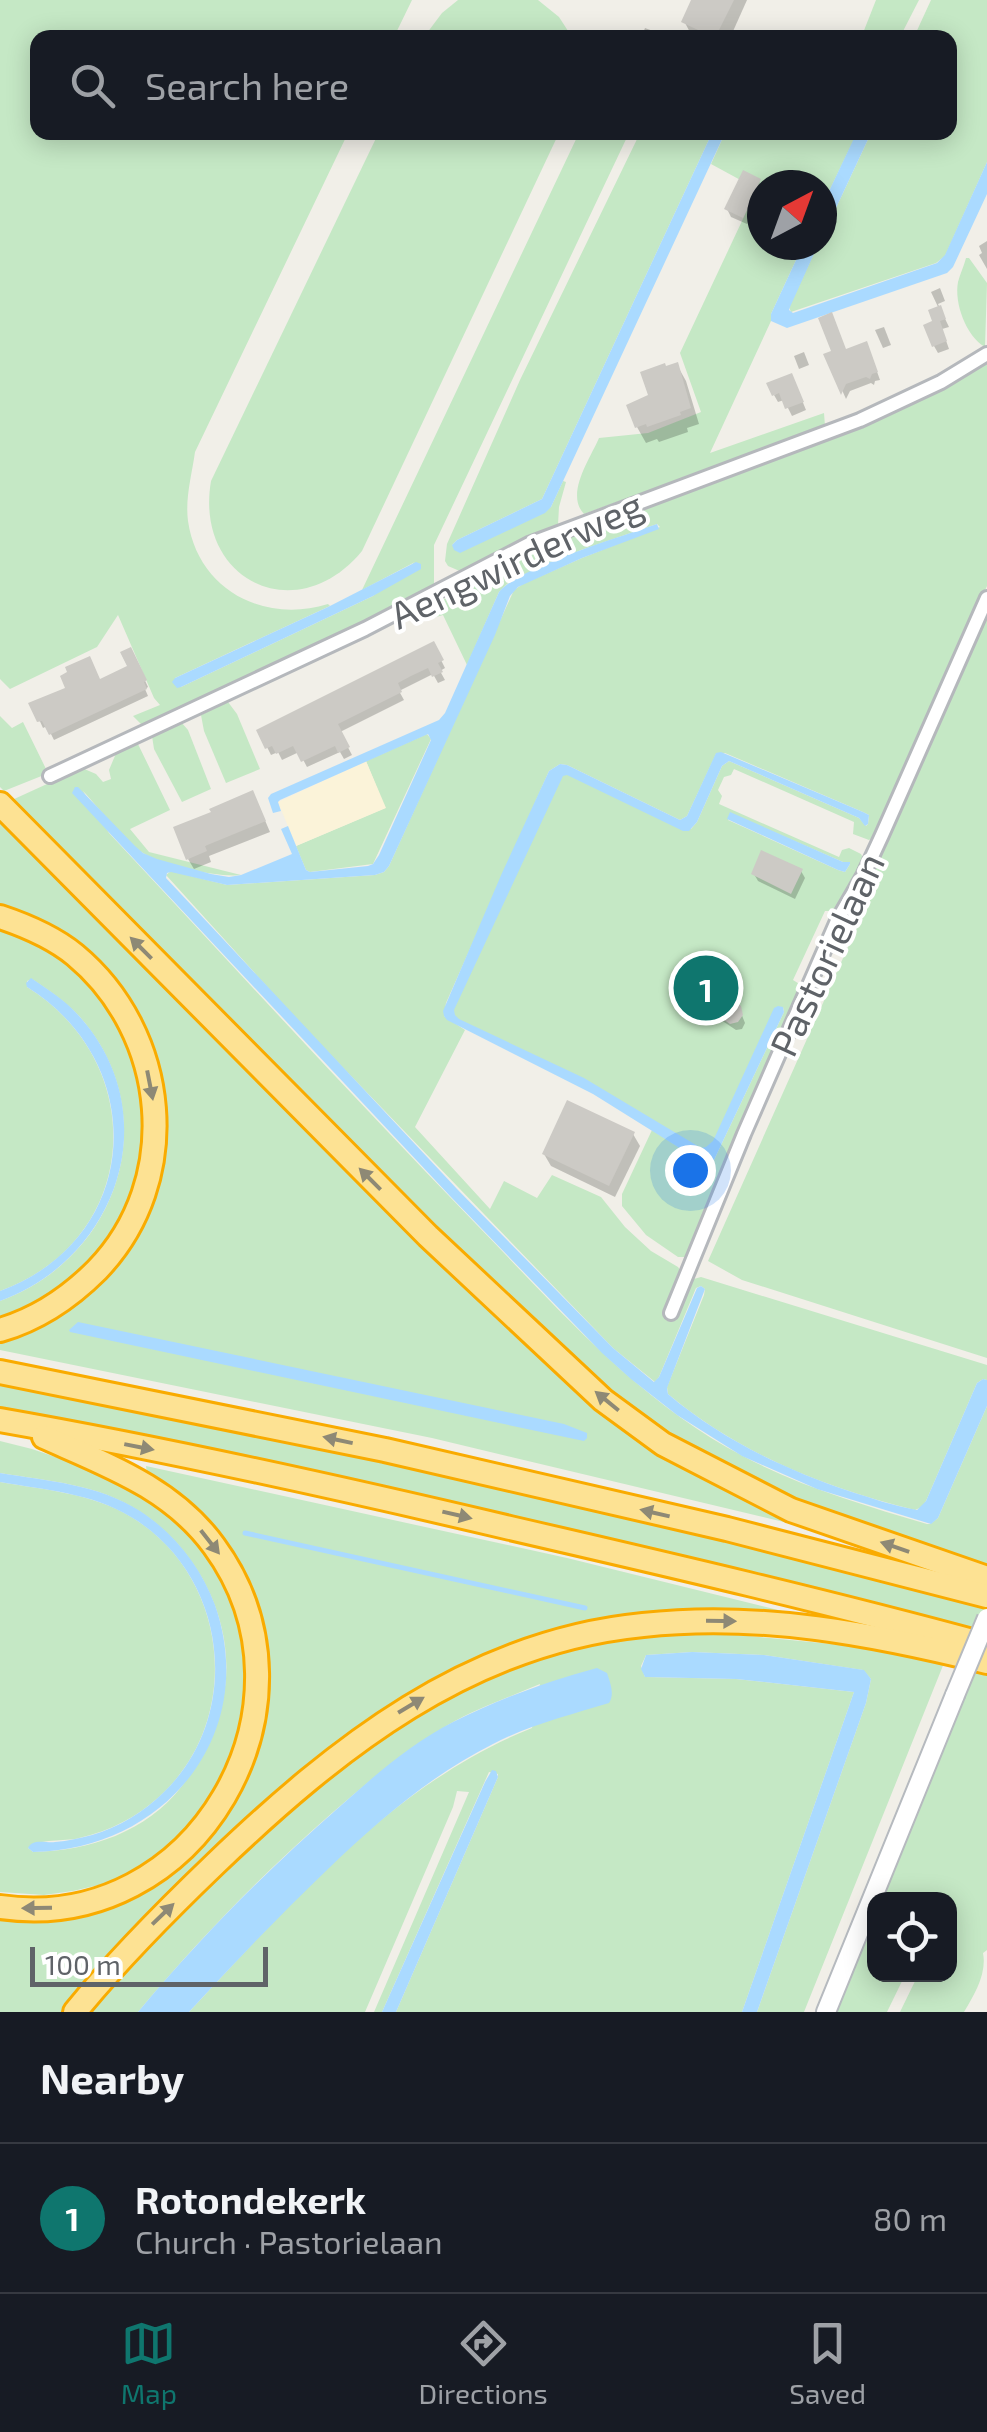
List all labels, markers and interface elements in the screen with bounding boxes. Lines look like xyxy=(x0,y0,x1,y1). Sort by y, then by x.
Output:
search box xyxy=(30,30,957,140)
icon: search xyxy=(65,58,120,113)
text: Search here xyxy=(145,62,349,108)
north arrow xyxy=(747,170,837,260)
street label: Aengwirderweg xyxy=(382,480,650,638)
street label: Pastorielaan xyxy=(759,845,893,1063)
one-way arrow xyxy=(130,936,154,960)
pin: 1 xyxy=(674,950,738,1026)
one-way arrow xyxy=(143,1070,159,1101)
your location xyxy=(665,1145,716,1196)
one-way arrow xyxy=(359,1167,382,1191)
one-way arrow xyxy=(594,1391,619,1412)
one-way arrow xyxy=(322,1432,353,1448)
one-way arrow xyxy=(124,1439,155,1455)
one-way arrow xyxy=(639,1505,670,1520)
one-way arrow xyxy=(442,1508,473,1523)
one-way arrow xyxy=(199,1529,219,1555)
one-way arrow xyxy=(879,1538,909,1553)
one-way arrow xyxy=(705,1613,737,1629)
one-way arrow xyxy=(397,1697,425,1714)
map controls xyxy=(867,1892,957,1982)
button: locate xyxy=(867,1892,957,1982)
one-way arrow xyxy=(21,1900,53,1916)
one-way arrow xyxy=(151,1902,175,1926)
scale bar xyxy=(30,1942,268,1986)
text: 100 m xyxy=(45,1947,121,1981)
text: Nearby xyxy=(40,2052,184,2102)
text: Rotondekerk xyxy=(135,2176,366,2222)
text: 1 xyxy=(66,2199,79,2237)
text: 80 m xyxy=(873,2199,947,2237)
text: Church · Pastorielaan xyxy=(135,2222,443,2260)
tab: Map xyxy=(121,2316,177,2410)
tab: Directions xyxy=(419,2316,548,2410)
tab: Saved xyxy=(789,2316,866,2410)

